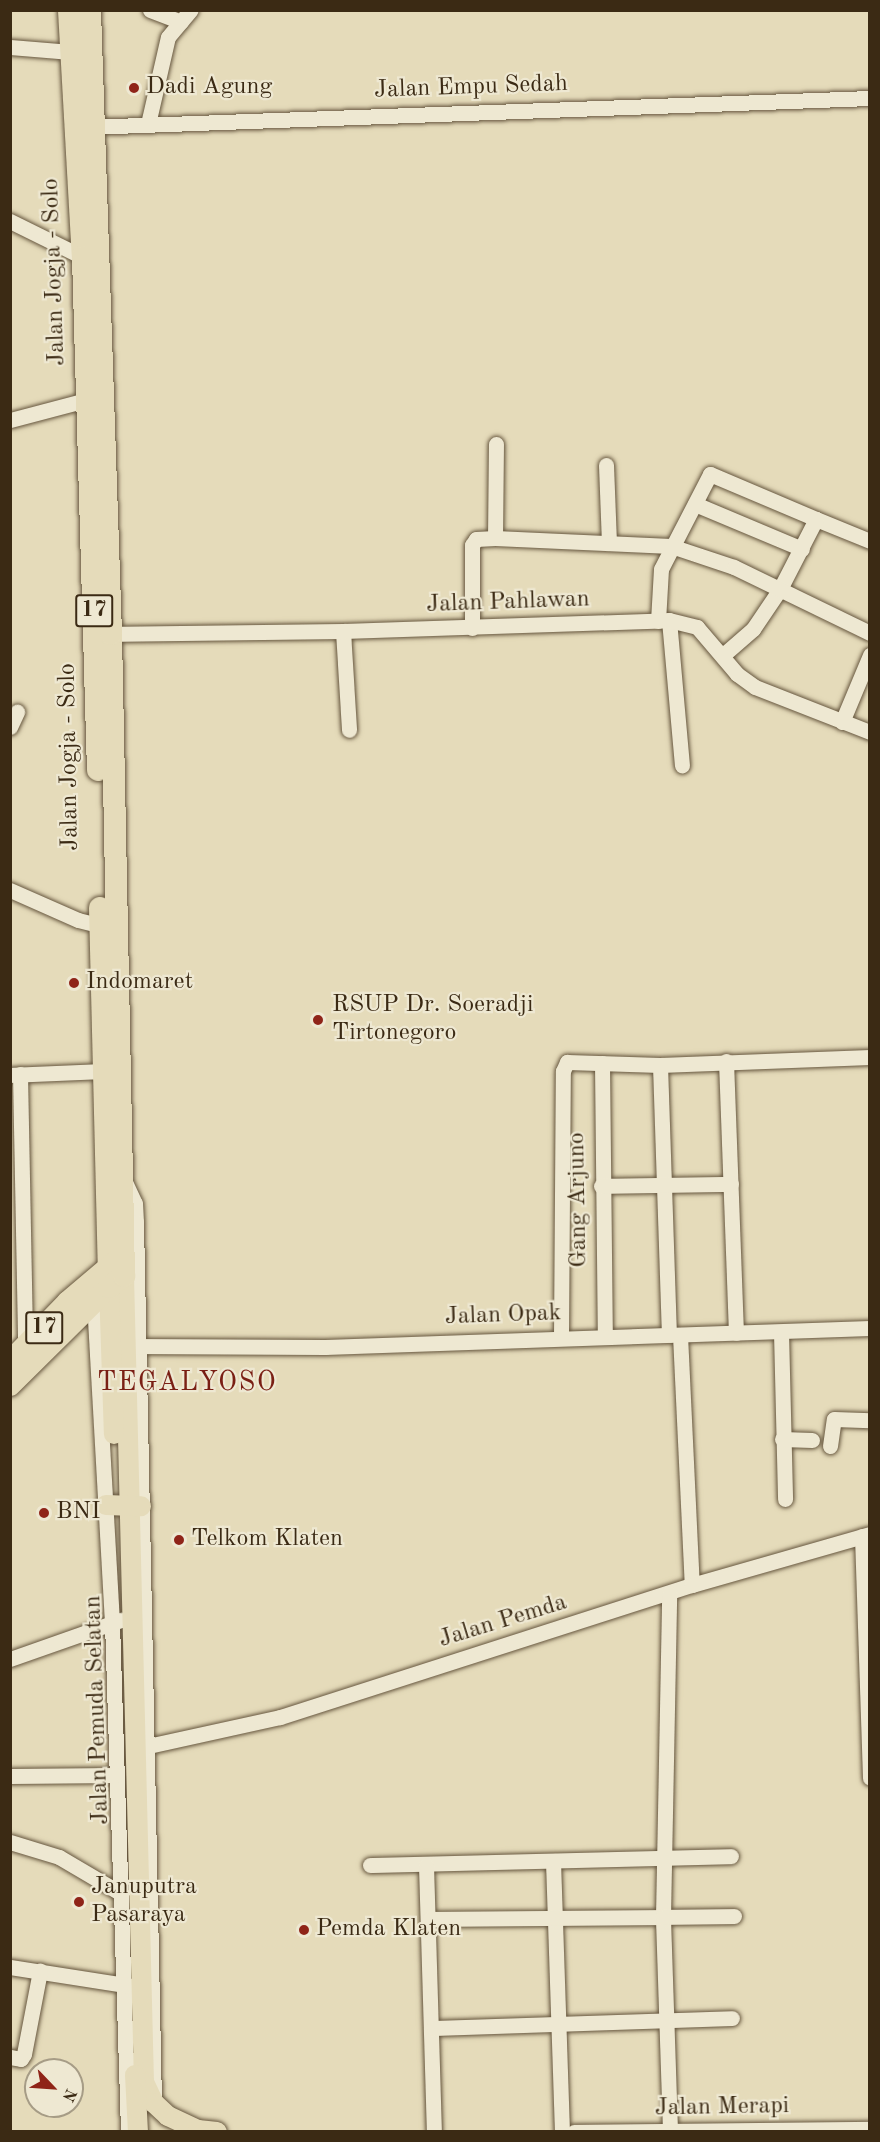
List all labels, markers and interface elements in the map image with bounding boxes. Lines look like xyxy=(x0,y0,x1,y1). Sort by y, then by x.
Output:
street label: Jalan Empu Sedah xyxy=(374,70,568,106)
place label: Dadi Agung xyxy=(146,74,272,102)
marker: Dadi Agung xyxy=(127,81,141,95)
street label: Jalan Jogja - Solo xyxy=(37,178,73,366)
street label: Jalan Pahlawan xyxy=(426,586,590,620)
road number: 17 xyxy=(74,592,113,630)
street label: Jalan Jogja - Solo xyxy=(54,663,86,851)
place label: Indomaret xyxy=(86,969,193,997)
marker: Indomaret xyxy=(67,976,81,990)
place label: RSUP Dr. Soeradji Tirtonegoro xyxy=(332,992,533,1048)
marker: RSUP Dr. Soeradji Tirtonegoro xyxy=(309,1011,327,1029)
street label: Gang Arjuno xyxy=(563,1132,595,1268)
street label: Jalan Opak xyxy=(444,1300,562,1332)
road number: 17 xyxy=(24,1309,63,1347)
district label: TEGALYOSO xyxy=(97,1367,277,1399)
place label: BNI xyxy=(56,1499,100,1527)
marker: BNI xyxy=(37,1506,51,1520)
place label: Telkom Klaten xyxy=(191,1526,343,1554)
marker: Telkom Klaten xyxy=(172,1533,186,1547)
street label: Jalan Pemda xyxy=(435,1589,571,1655)
street label: Jalan Pemuda Selatan xyxy=(80,1595,116,1825)
place label: Januputra Pasaraya xyxy=(91,1874,197,1930)
marker: Januputra Pasaraya xyxy=(72,1895,86,1909)
place label: Pemda Klaten xyxy=(316,1916,461,1944)
marker: Pemda Klaten xyxy=(297,1923,311,1937)
north arrow xyxy=(24,2058,84,2118)
text: N xyxy=(59,2086,78,2104)
street label: Jalan Merapi xyxy=(654,2092,790,2124)

